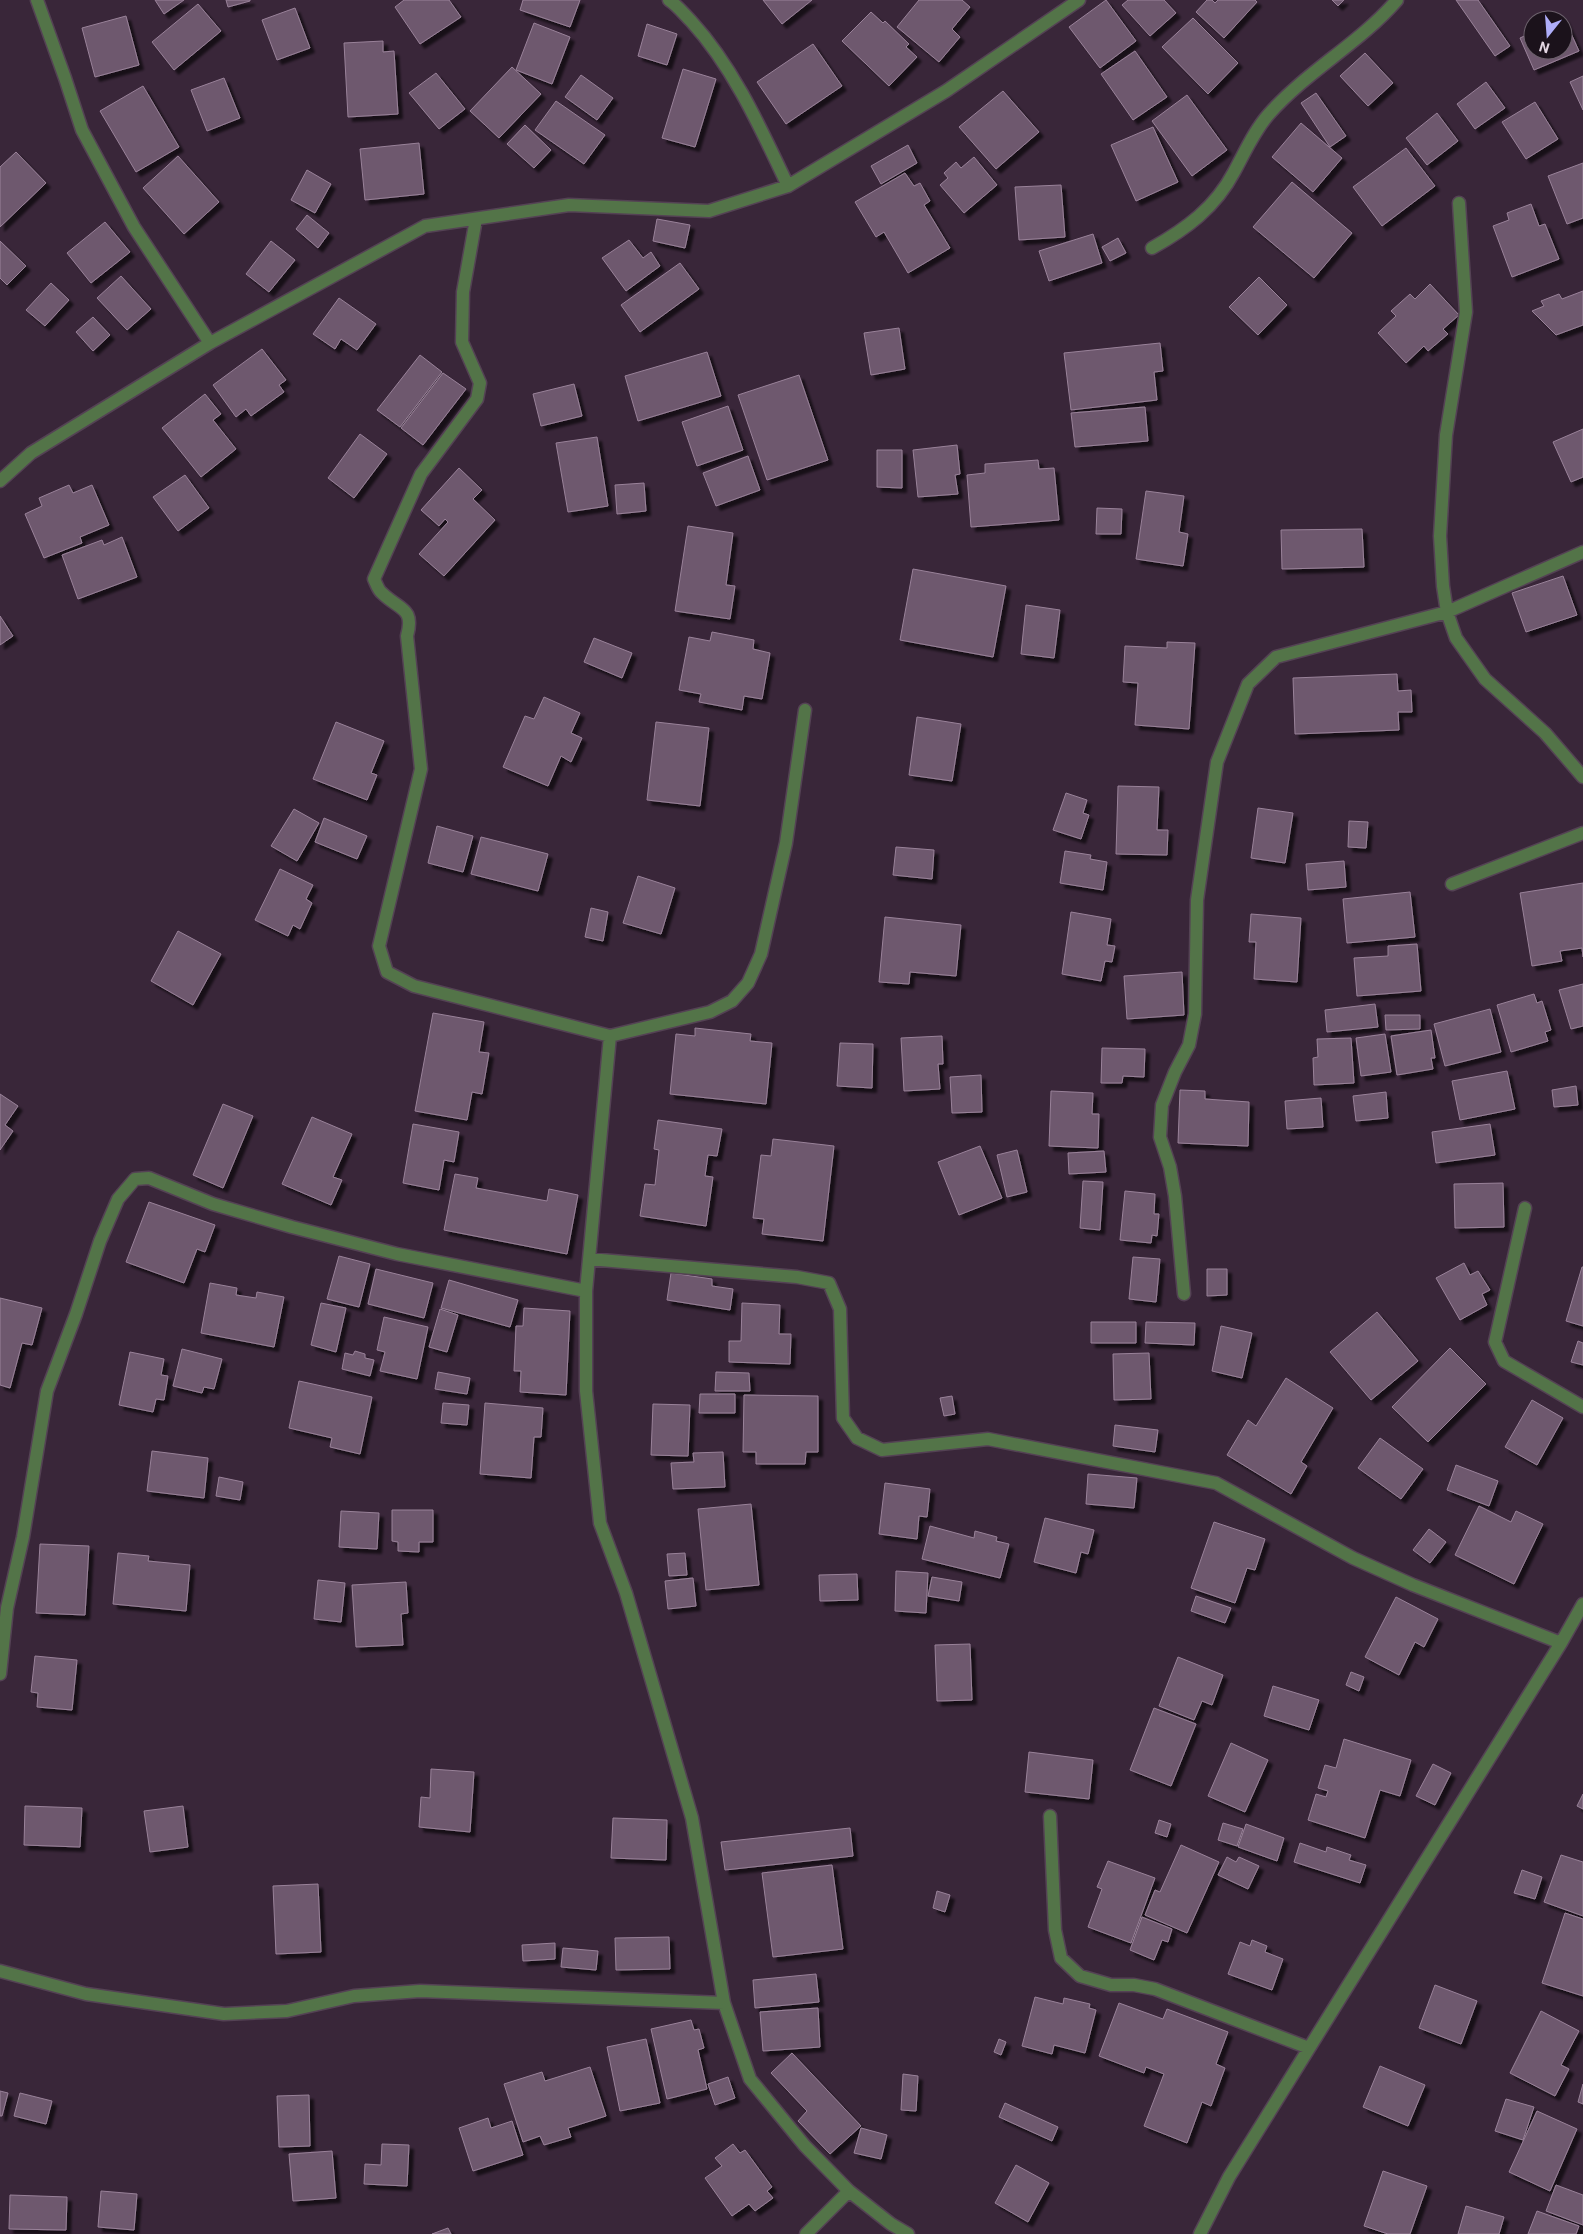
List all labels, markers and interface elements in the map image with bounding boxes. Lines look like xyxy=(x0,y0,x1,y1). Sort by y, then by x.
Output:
north arrow xyxy=(1523,10,1573,60)
text: N xyxy=(1537,38,1551,57)

